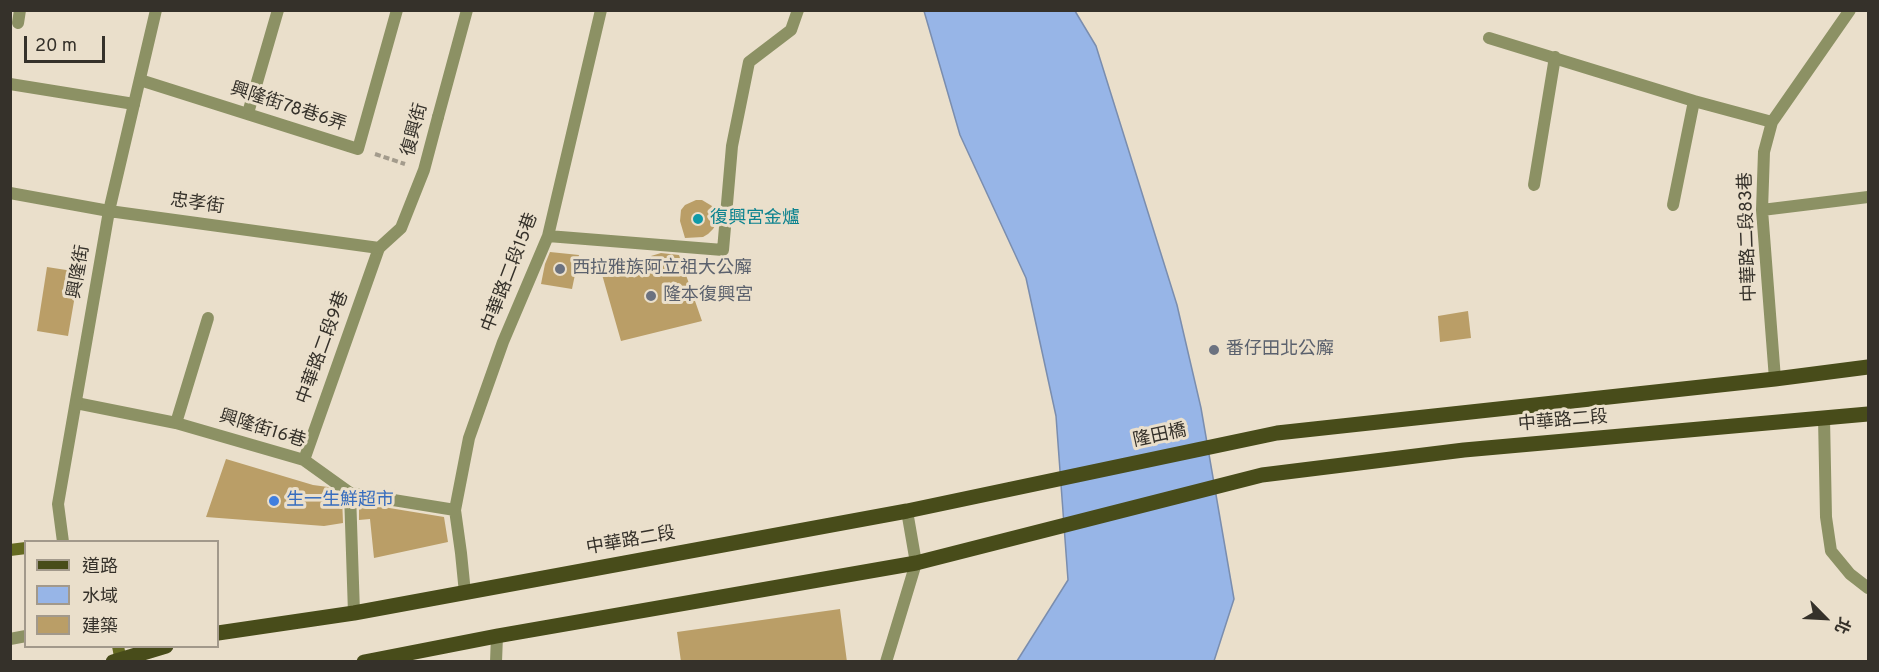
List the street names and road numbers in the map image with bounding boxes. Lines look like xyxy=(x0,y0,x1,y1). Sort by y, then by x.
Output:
street label: 興隆街78巷6弄 xyxy=(227,79,349,137)
street label: 復興街 xyxy=(399,101,433,159)
street label: 中華路二段83巷 xyxy=(1736,172,1762,302)
street label: 忠孝街 xyxy=(169,191,225,219)
street label: 中華路二段15巷 xyxy=(478,210,544,336)
street label: 興隆街 xyxy=(65,244,95,300)
street label: 中華路二段9巷 xyxy=(294,289,354,407)
street label: 興隆街16巷 xyxy=(216,407,308,453)
street label: 中華路二段 xyxy=(1517,407,1609,437)
street label: 隆田橋 xyxy=(1131,421,1189,453)
street label: 中華路二段 xyxy=(585,524,677,560)

